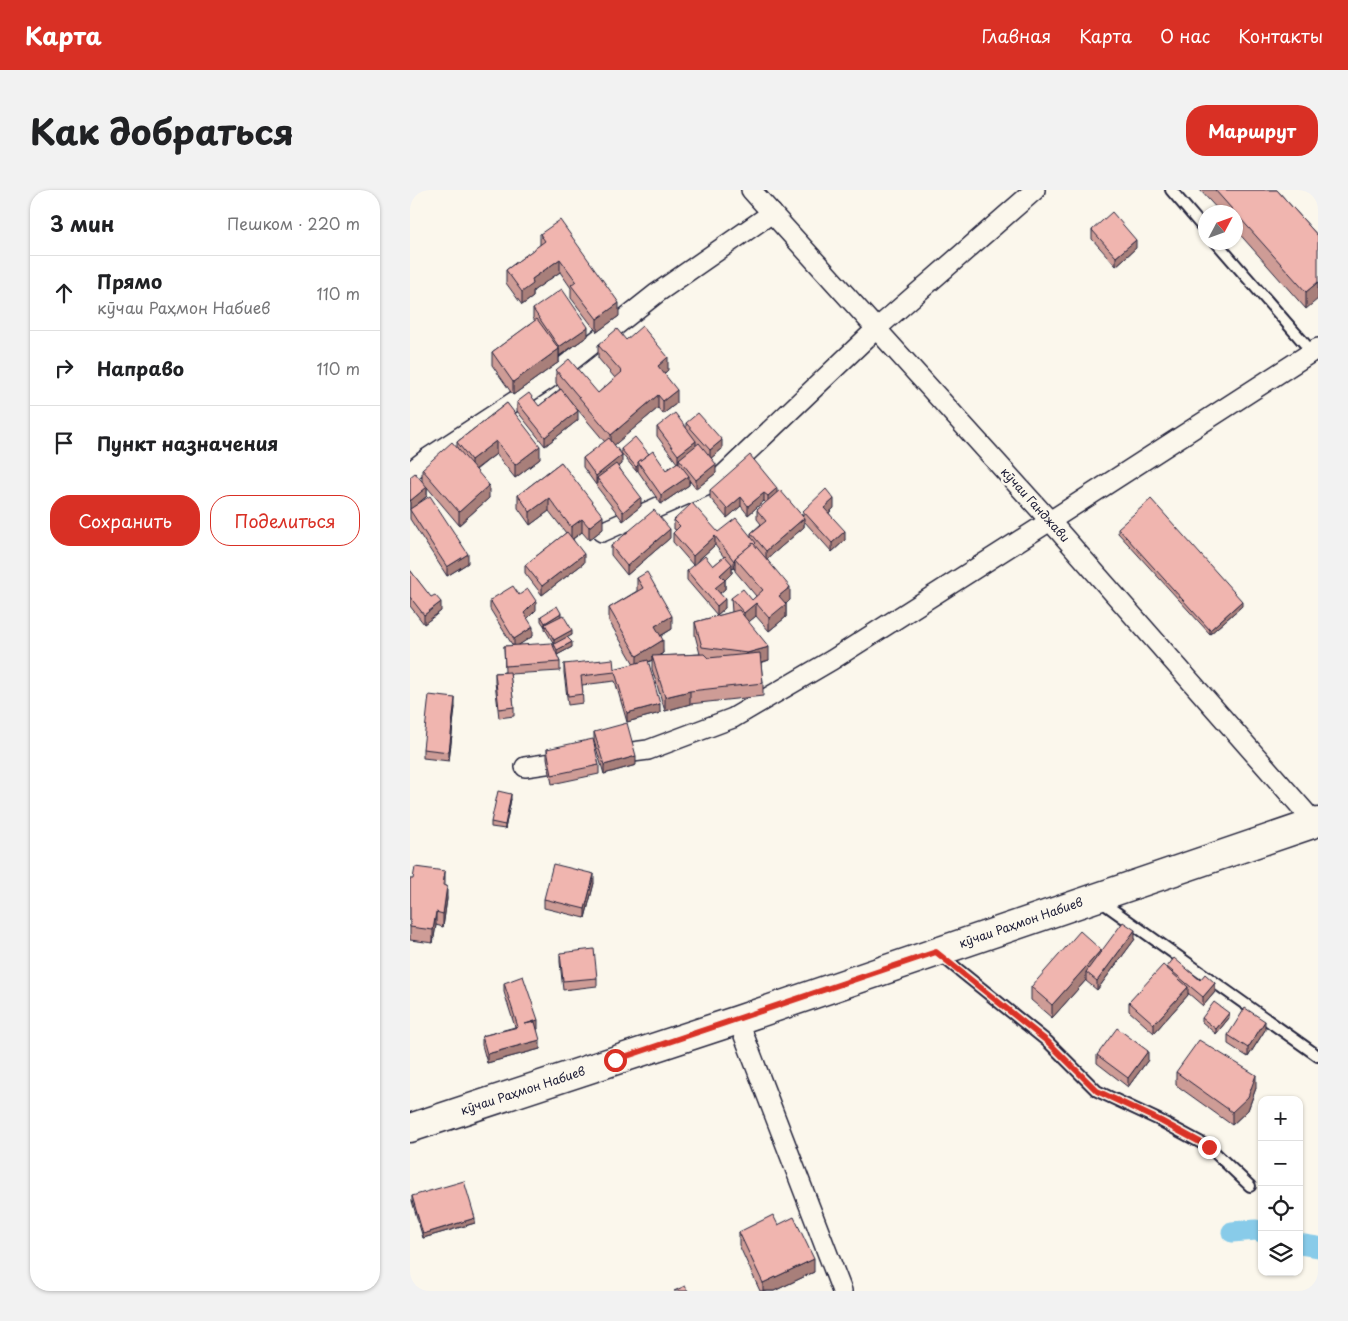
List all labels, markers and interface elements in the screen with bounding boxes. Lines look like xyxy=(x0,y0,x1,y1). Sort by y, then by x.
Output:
text: Карта xyxy=(25,17,102,53)
text: Главная xyxy=(982,22,1051,49)
text: Карта xyxy=(1079,22,1132,49)
text: О нас xyxy=(1160,22,1210,49)
text: Контакты xyxy=(1238,22,1323,49)
text: Как добраться xyxy=(30,104,294,157)
button: Маршрут xyxy=(1186,105,1318,156)
north arrow xyxy=(1198,205,1243,250)
text: 3 мин xyxy=(50,207,114,239)
text: Пешком · 220 m xyxy=(227,211,360,235)
text: Прямо xyxy=(97,267,162,295)
icon: ahead xyxy=(50,279,78,307)
text: 110 m xyxy=(317,281,360,305)
text: кӯчаи Раҳмон Набиев xyxy=(97,295,271,319)
icon: right xyxy=(50,354,78,382)
text: Направо xyxy=(97,354,184,382)
text: 110 m xyxy=(317,356,360,380)
icon: arrive xyxy=(50,429,78,457)
text: Пункт назначения xyxy=(97,429,278,457)
street label: кӯчаи Ганджави xyxy=(997,463,1074,546)
button: Сохранить xyxy=(50,495,200,546)
button: Поделиться xyxy=(210,495,360,546)
street label: кӯчаи Раҳмон Набиев xyxy=(956,892,1085,952)
route start xyxy=(604,1049,627,1072)
street label: кӯчаи Раҳмон Набиев xyxy=(458,1061,587,1119)
map controls xyxy=(1258,1096,1303,1276)
button: + xyxy=(1258,1096,1303,1141)
route end xyxy=(1198,1136,1221,1159)
button: − xyxy=(1258,1141,1303,1186)
button: locate xyxy=(1258,1186,1303,1231)
button: layers xyxy=(1258,1231,1303,1276)

